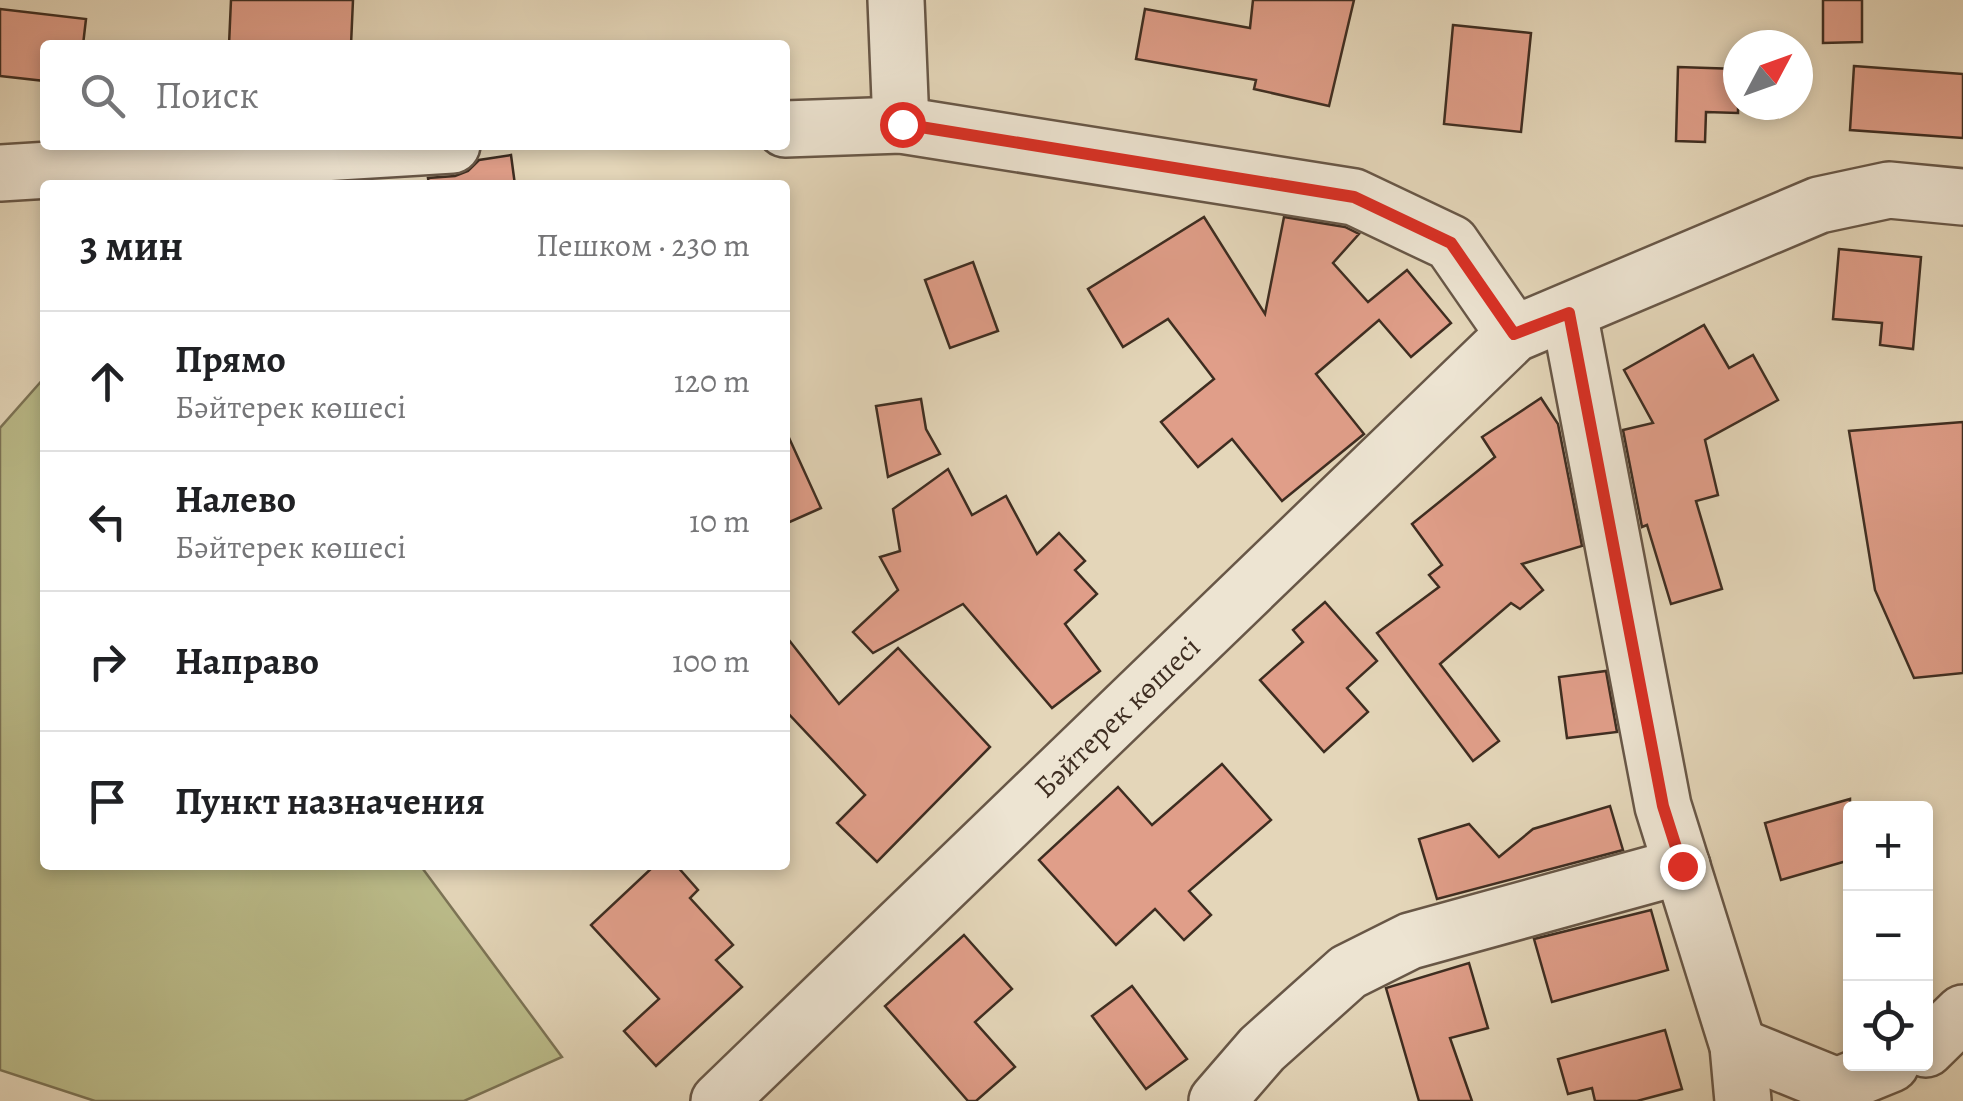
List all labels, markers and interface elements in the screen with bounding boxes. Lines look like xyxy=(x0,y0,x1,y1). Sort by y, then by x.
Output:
north arrow xyxy=(1723,30,1813,120)
search box xyxy=(40,40,790,150)
icon: search xyxy=(75,68,130,123)
text: Поиск xyxy=(155,69,259,121)
route start xyxy=(880,102,926,148)
text: 3 мин xyxy=(80,217,183,274)
text: Пешком · 230 m xyxy=(536,223,750,267)
text: Прямо xyxy=(175,333,286,385)
icon: ahead xyxy=(80,354,135,409)
text: 120 m xyxy=(674,359,750,403)
text: Бәйтерек көшесі xyxy=(175,385,406,429)
text: Налево xyxy=(175,473,296,525)
icon: left xyxy=(80,494,135,549)
text: 10 m xyxy=(689,499,750,543)
text: Бәйтерек көшесі xyxy=(175,525,406,569)
street label: Бәйтерек көшесі xyxy=(1025,627,1209,807)
icon: right xyxy=(80,634,135,689)
text: Направо xyxy=(175,635,319,687)
text: 100 m xyxy=(672,639,750,683)
icon: arrive xyxy=(80,774,135,829)
text: Пункт назначения xyxy=(175,775,485,827)
map controls xyxy=(1843,801,1933,1071)
button: + xyxy=(1843,801,1933,891)
route end xyxy=(1660,844,1706,890)
button: − xyxy=(1843,891,1933,981)
button: locate xyxy=(1843,981,1933,1071)

